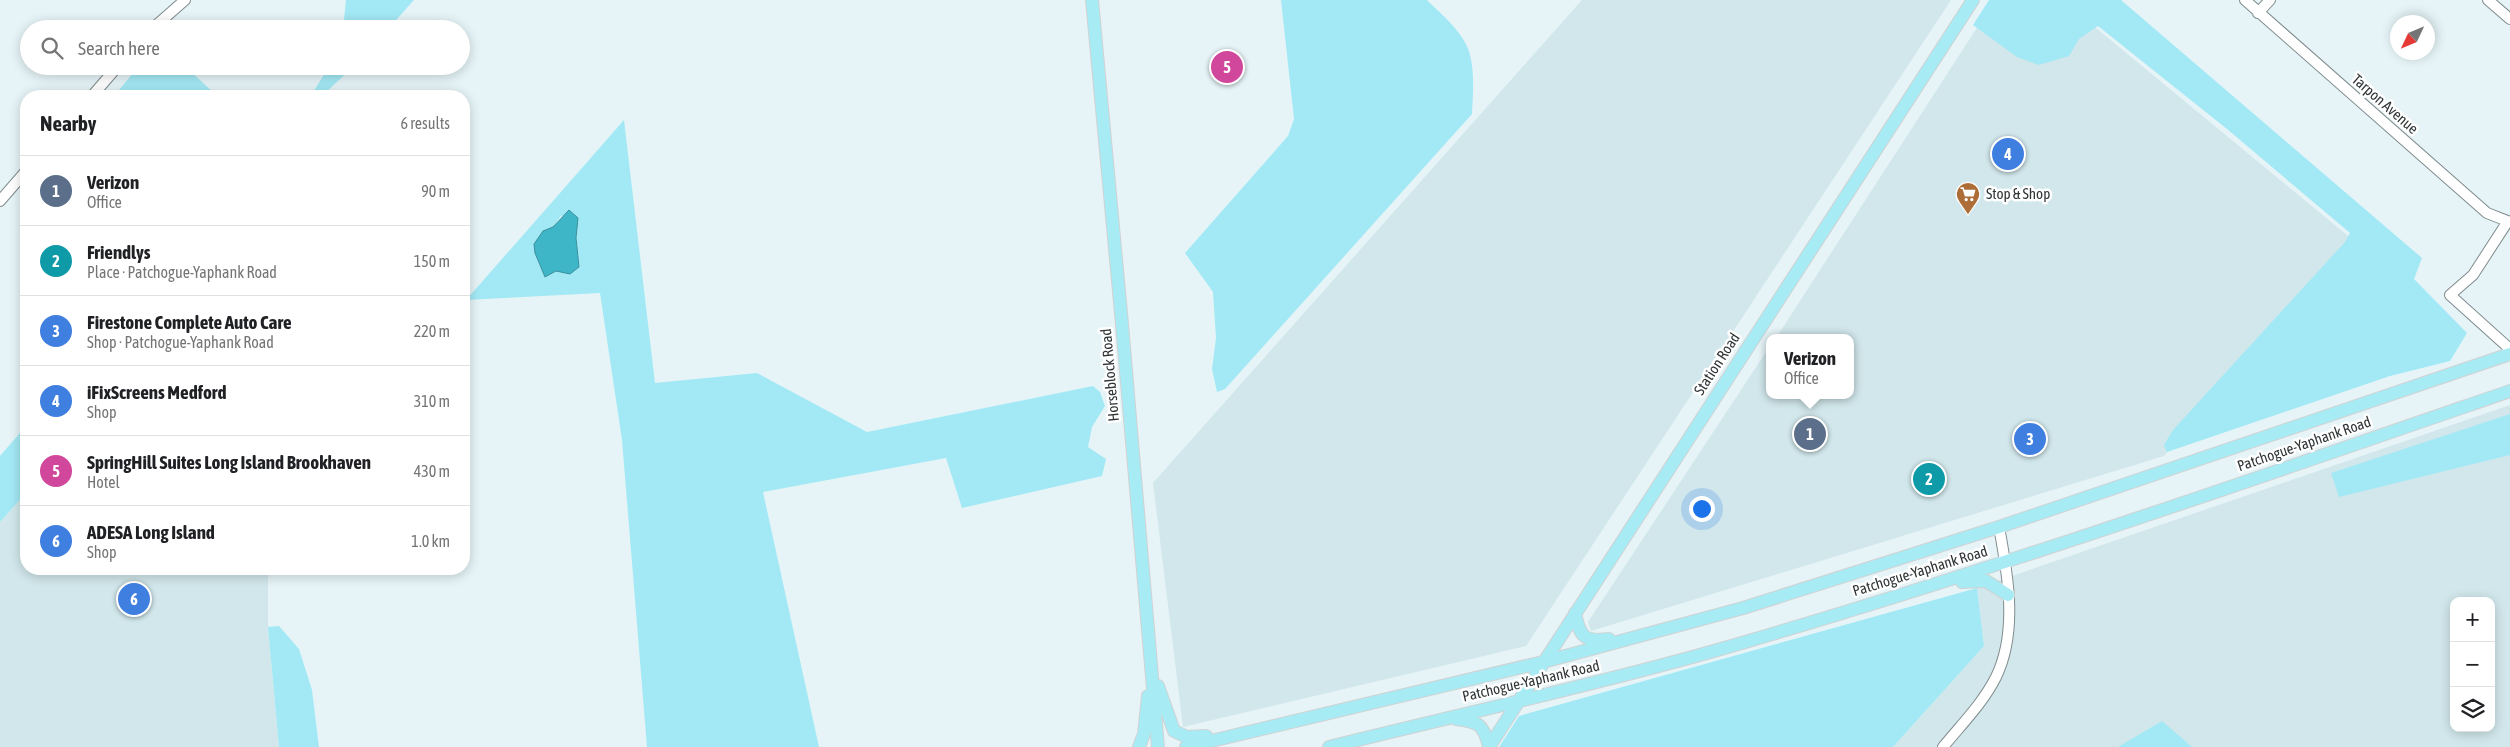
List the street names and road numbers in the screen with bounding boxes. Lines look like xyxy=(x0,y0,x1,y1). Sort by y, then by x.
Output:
street label: Tarpon Avenue xyxy=(2349,70,2422,137)
street label: Horseblock Road xyxy=(1097,328,1122,422)
street label: Station Road xyxy=(1690,330,1743,398)
street label: Patchogue-Yaphank Road xyxy=(2235,413,2373,474)
street label: Patchogue-Yaphank Road xyxy=(1850,542,1989,599)
street label: Patchogue-Yaphank Road xyxy=(1461,656,1601,705)

